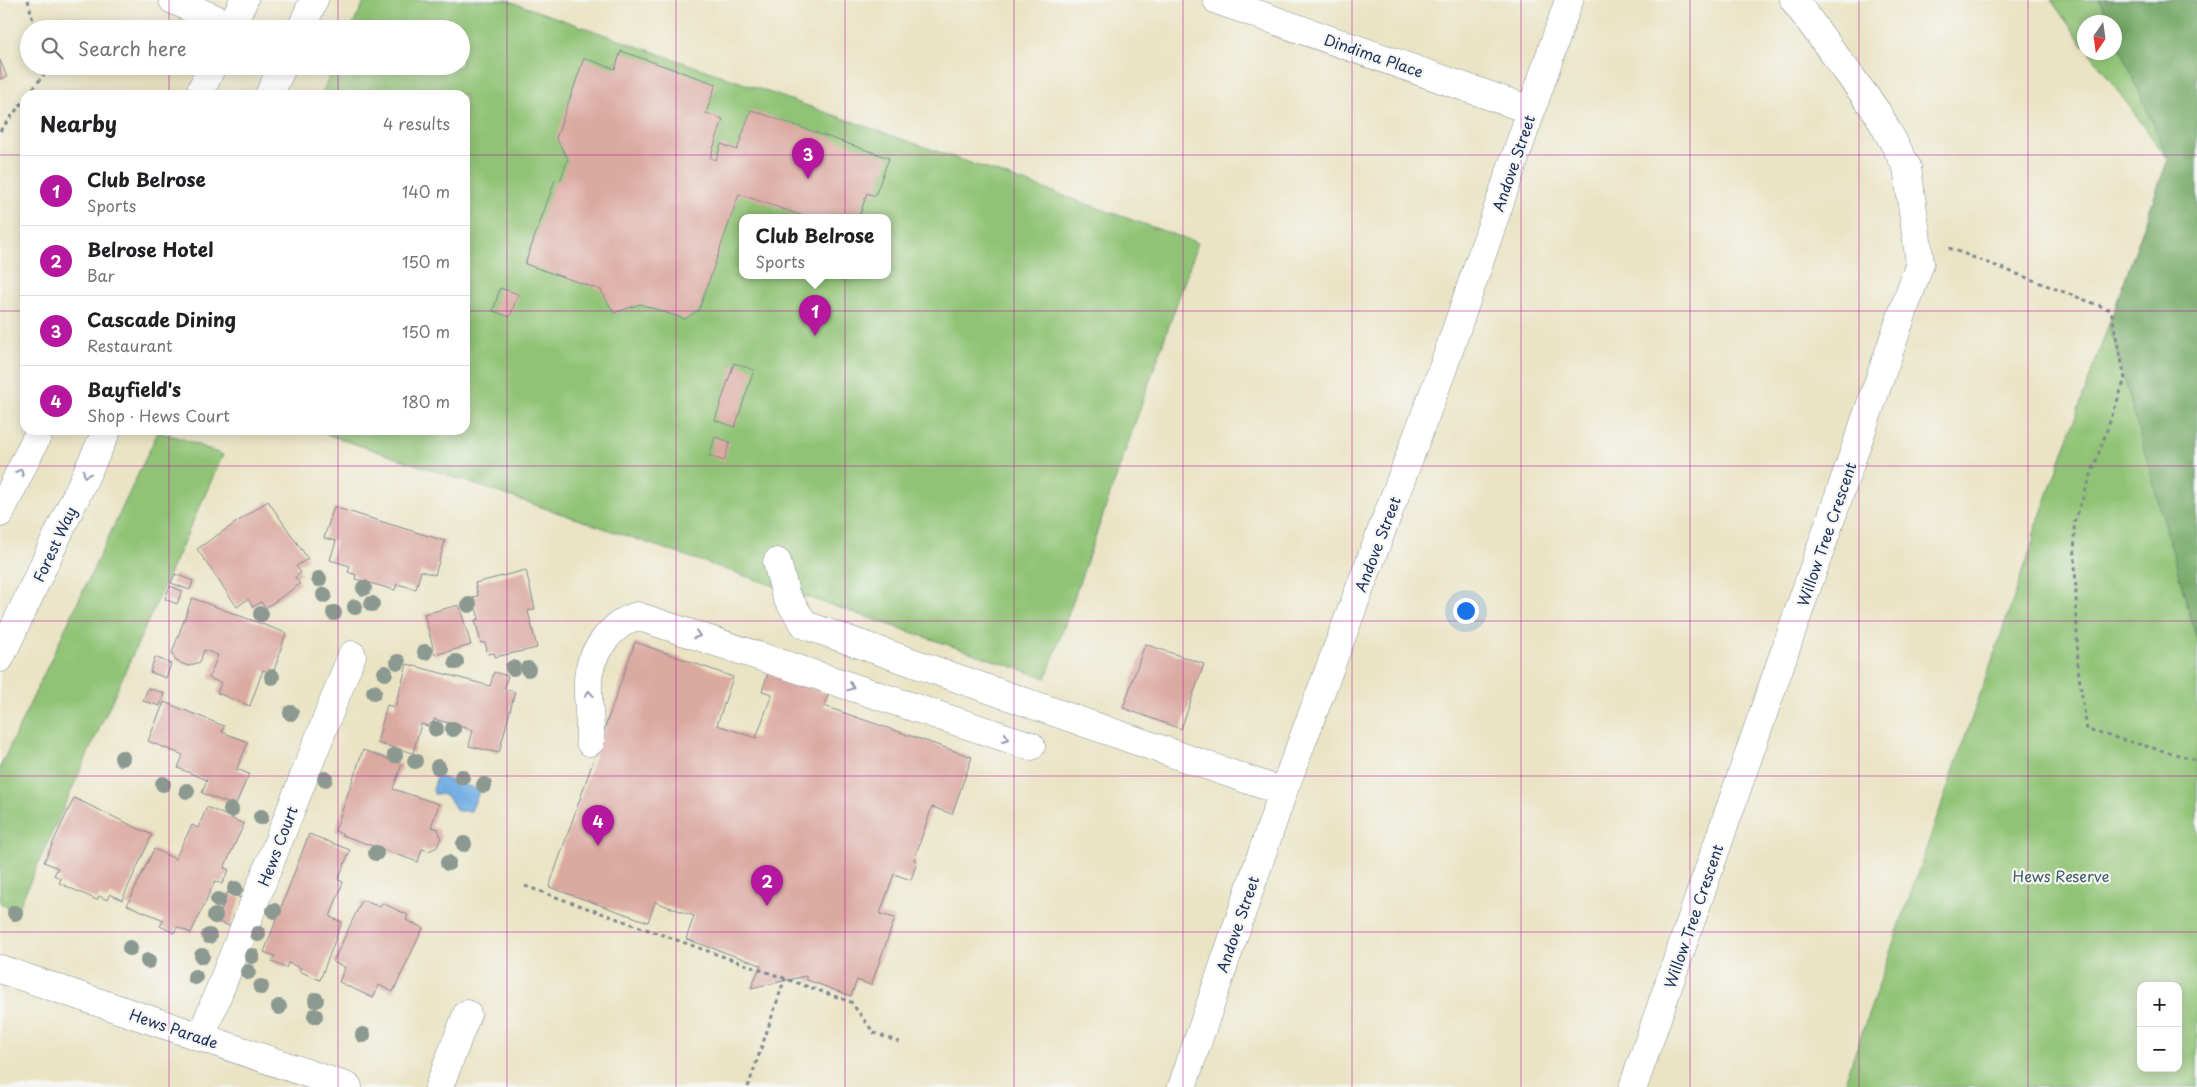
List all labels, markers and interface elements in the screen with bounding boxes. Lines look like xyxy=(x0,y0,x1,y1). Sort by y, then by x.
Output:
north arrow xyxy=(2077,15,2122,60)
search box xyxy=(20,20,470,75)
street label: Dindima Place xyxy=(1321,27,1427,83)
icon: search xyxy=(38,34,66,62)
text: Search here xyxy=(78,34,187,62)
text: Nearby xyxy=(40,107,117,139)
text: 4 results xyxy=(383,111,450,135)
street label: Andove Street xyxy=(1486,112,1540,214)
pin: 3 xyxy=(792,138,824,179)
text: Club Belrose xyxy=(87,165,206,193)
text: 1 xyxy=(52,179,60,203)
text: 140 m xyxy=(402,179,450,203)
text: Sports xyxy=(87,193,136,217)
popup xyxy=(739,214,891,279)
text: Club Belrose xyxy=(756,221,874,249)
text: Belrose Hotel xyxy=(87,235,213,263)
text: 2 xyxy=(50,249,62,273)
text: 150 m xyxy=(402,249,450,273)
text: Sports xyxy=(756,249,805,273)
text: Bar xyxy=(87,263,115,287)
pin: 1 xyxy=(799,295,831,336)
text: Cascade Dining xyxy=(87,305,236,333)
text: 3 xyxy=(51,319,61,343)
text: 150 m xyxy=(402,319,450,343)
text: Restaurant xyxy=(87,333,173,357)
text: Bayfield's xyxy=(87,375,181,403)
text: 4 xyxy=(51,389,61,413)
text: 180 m xyxy=(402,389,450,413)
text: Shop · Hews Court xyxy=(87,403,230,427)
street label: Willow Tree Crescent xyxy=(1791,459,1861,609)
one-way arrow xyxy=(14,468,24,477)
one-way arrow xyxy=(82,469,93,478)
street label: Andove Street xyxy=(1348,493,1406,595)
street label: Forest Way xyxy=(26,502,82,586)
your location xyxy=(1453,598,1479,624)
one-way arrow xyxy=(693,630,701,640)
one-way arrow xyxy=(847,681,855,691)
one-way arrow xyxy=(584,689,595,697)
one-way arrow xyxy=(1001,732,1009,742)
street label: Hews Court xyxy=(251,803,303,889)
pin: 4 xyxy=(582,805,614,846)
street label: Willow Tree Crescent xyxy=(1658,841,1728,991)
park label: Hews Reserve xyxy=(2013,864,2109,887)
pin: 2 xyxy=(751,865,783,906)
street label: Andove Street xyxy=(1210,873,1264,975)
map controls xyxy=(2137,982,2182,1072)
button: + xyxy=(2137,982,2182,1027)
street label: Hews Parade xyxy=(127,1002,221,1054)
button: − xyxy=(2137,1027,2182,1072)

